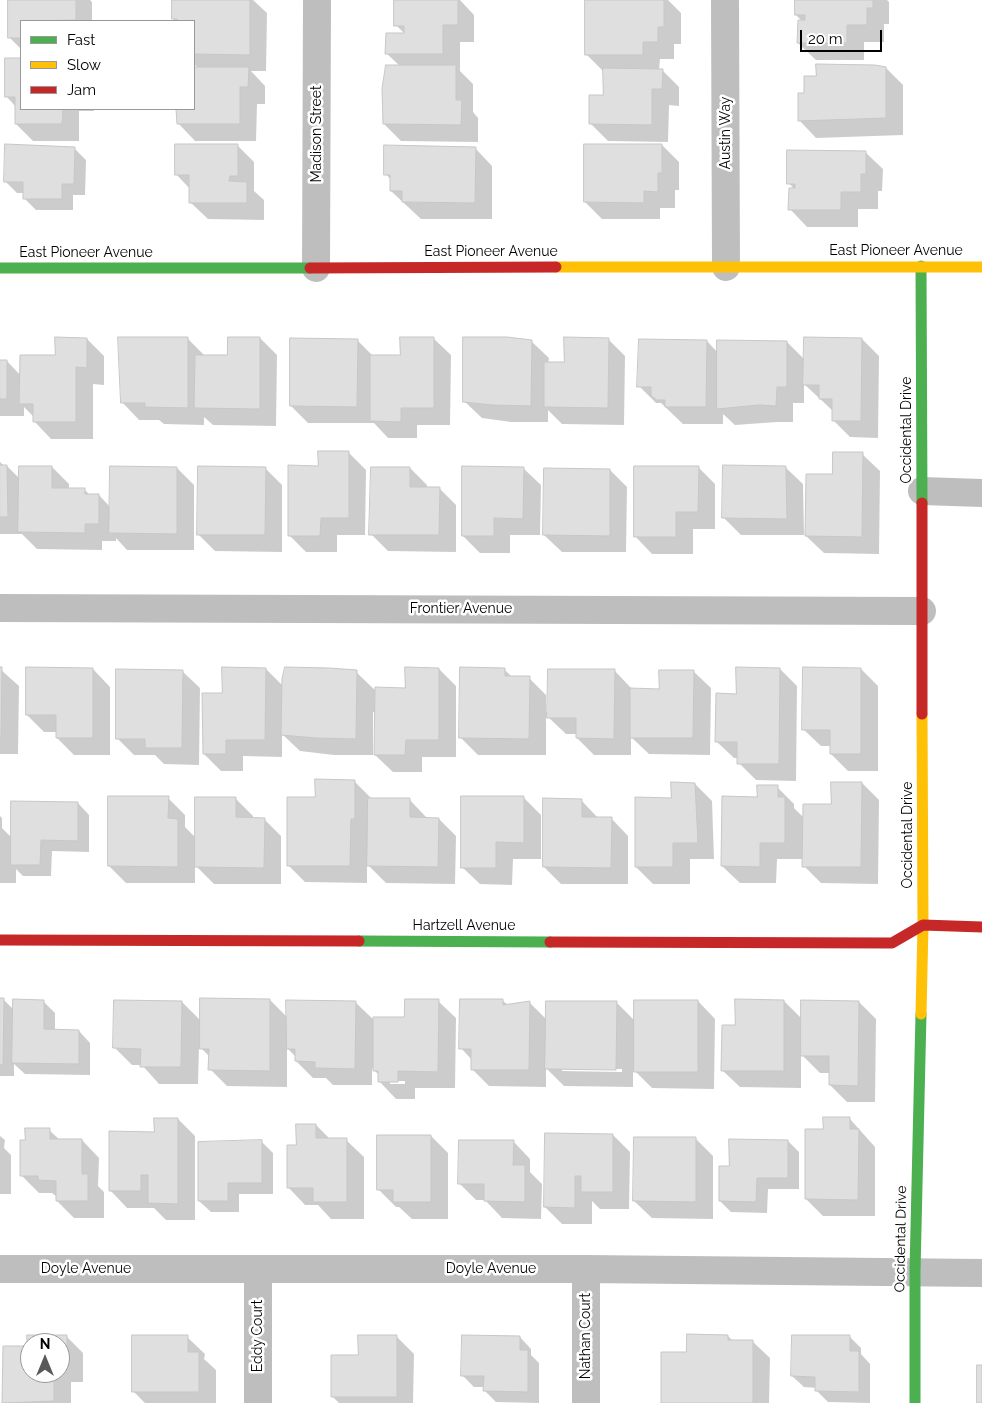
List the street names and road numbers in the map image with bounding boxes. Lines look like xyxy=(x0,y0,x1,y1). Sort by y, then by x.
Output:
street label: Madison Street xyxy=(309,85,325,183)
street label: Austin Way xyxy=(718,97,734,169)
street label: East Pioneer Avenue xyxy=(829,243,963,259)
street label: East Pioneer Avenue xyxy=(424,244,558,260)
street label: East Pioneer Avenue xyxy=(19,245,153,261)
street label: Occidental Drive xyxy=(899,377,915,483)
street label: Frontier Avenue xyxy=(410,601,512,617)
street label: Occidental Drive xyxy=(900,782,916,888)
street label: Hartzell Avenue xyxy=(413,918,515,934)
street label: Occidental Drive xyxy=(892,1185,910,1293)
street label: Doyle Avenue xyxy=(41,1261,131,1277)
street label: Doyle Avenue xyxy=(446,1261,536,1277)
street label: Nathan Court xyxy=(578,1293,594,1379)
street label: Eddy Court xyxy=(250,1300,266,1372)

